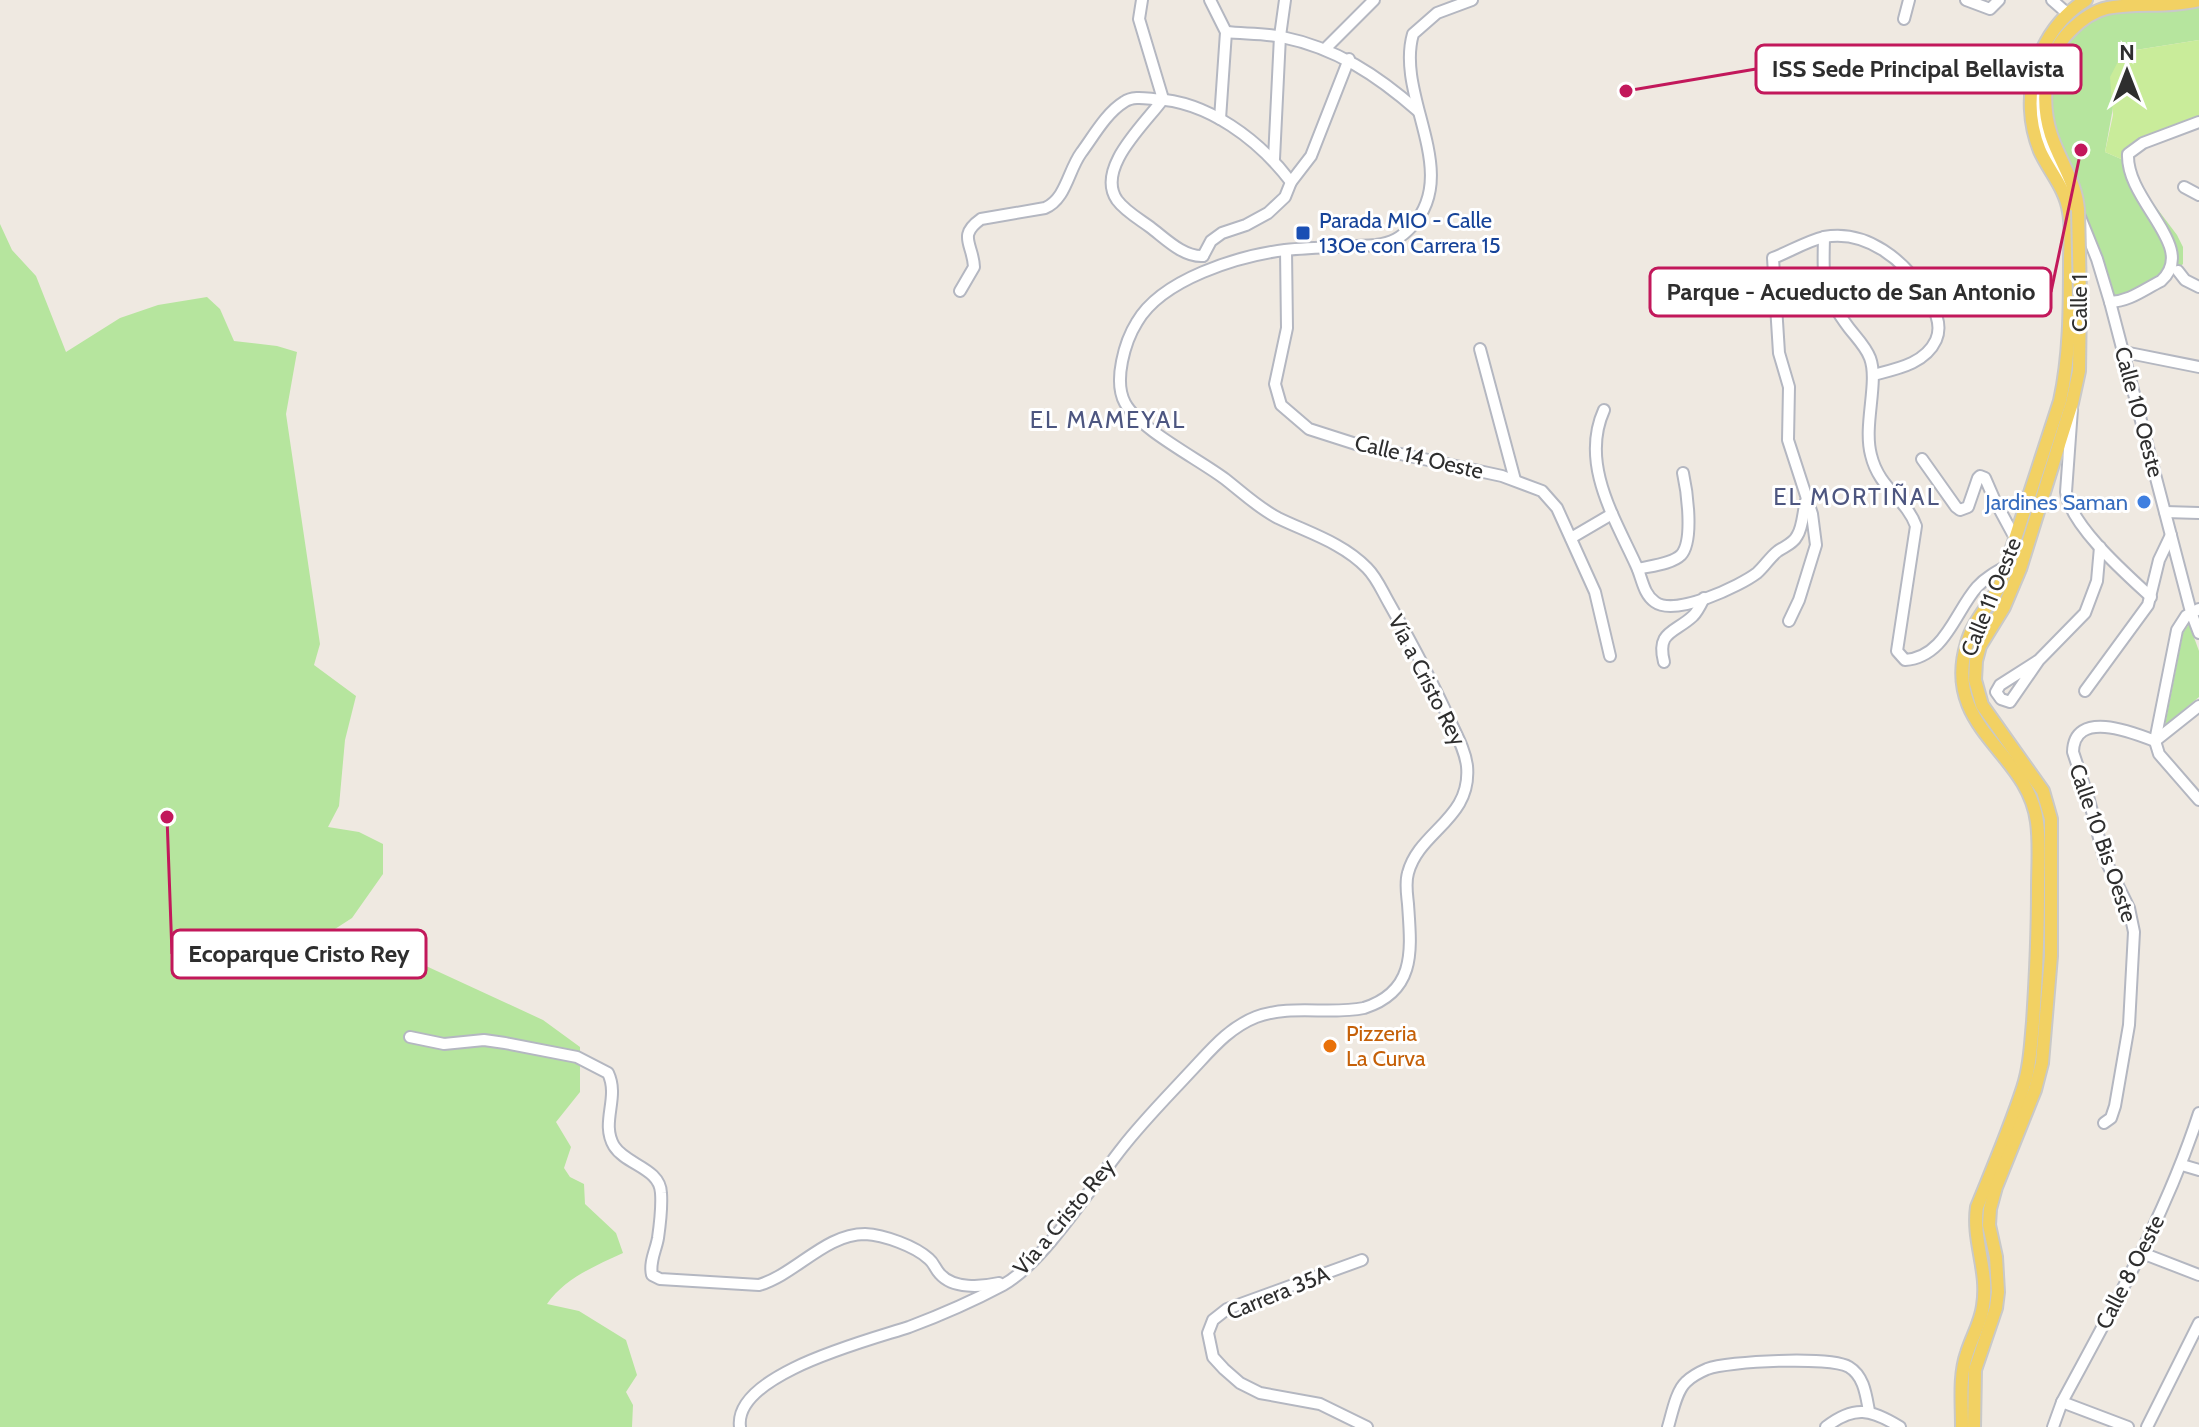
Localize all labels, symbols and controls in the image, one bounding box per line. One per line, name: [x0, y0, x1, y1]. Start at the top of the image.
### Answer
north arrow: [2087, 32, 2167, 112]
text: N: [2119, 39, 2135, 66]
callout: ISS Sede Principal Bellavista: [1756, 45, 2081, 93]
text: ISS Sede Principal Bellavista: [1772, 54, 2064, 83]
place label: Parada MIO - Calle 13Oe con Carrera 15: [1319, 207, 1501, 259]
marker: Parada MIO - Calle 13Oe con Carrera 15: [1294, 224, 1312, 242]
callout: Parque - Acueducto de San Antonio: [1650, 268, 2051, 316]
street label: Calle 1: [2066, 274, 2093, 332]
text: Parque - Acueducto de San Antonio: [1667, 277, 2036, 306]
street label: Calle 10 Oeste: [2109, 344, 2169, 480]
district label: EL MAMEYAL: [1030, 405, 1186, 434]
street label: Calle 14 Oeste: [1352, 429, 1486, 485]
district label: EL MORTIÑAL: [1773, 482, 1941, 511]
place label: Jardines Saman: [1984, 489, 2128, 516]
marker: Jardines Saman: [2135, 493, 2153, 511]
street label: Calle 11 Oeste: [1955, 534, 2027, 660]
street label: Vía a Cristo Rey: [1382, 610, 1472, 750]
street label: Calle 10 Bis Oeste: [2063, 760, 2143, 926]
callout: Ecoparque Cristo Rey: [172, 930, 426, 978]
text: Ecoparque Cristo Rey: [188, 939, 410, 968]
place label: Pizzeria La Curva: [1346, 1020, 1426, 1072]
marker: Pizzeria La Curva: [1321, 1037, 1339, 1055]
street label: Vía a Cristo Rey: [1007, 1153, 1121, 1281]
street label: Calle 8 Oeste: [2090, 1210, 2170, 1334]
street label: Carrera 35A: [1223, 1260, 1334, 1326]

